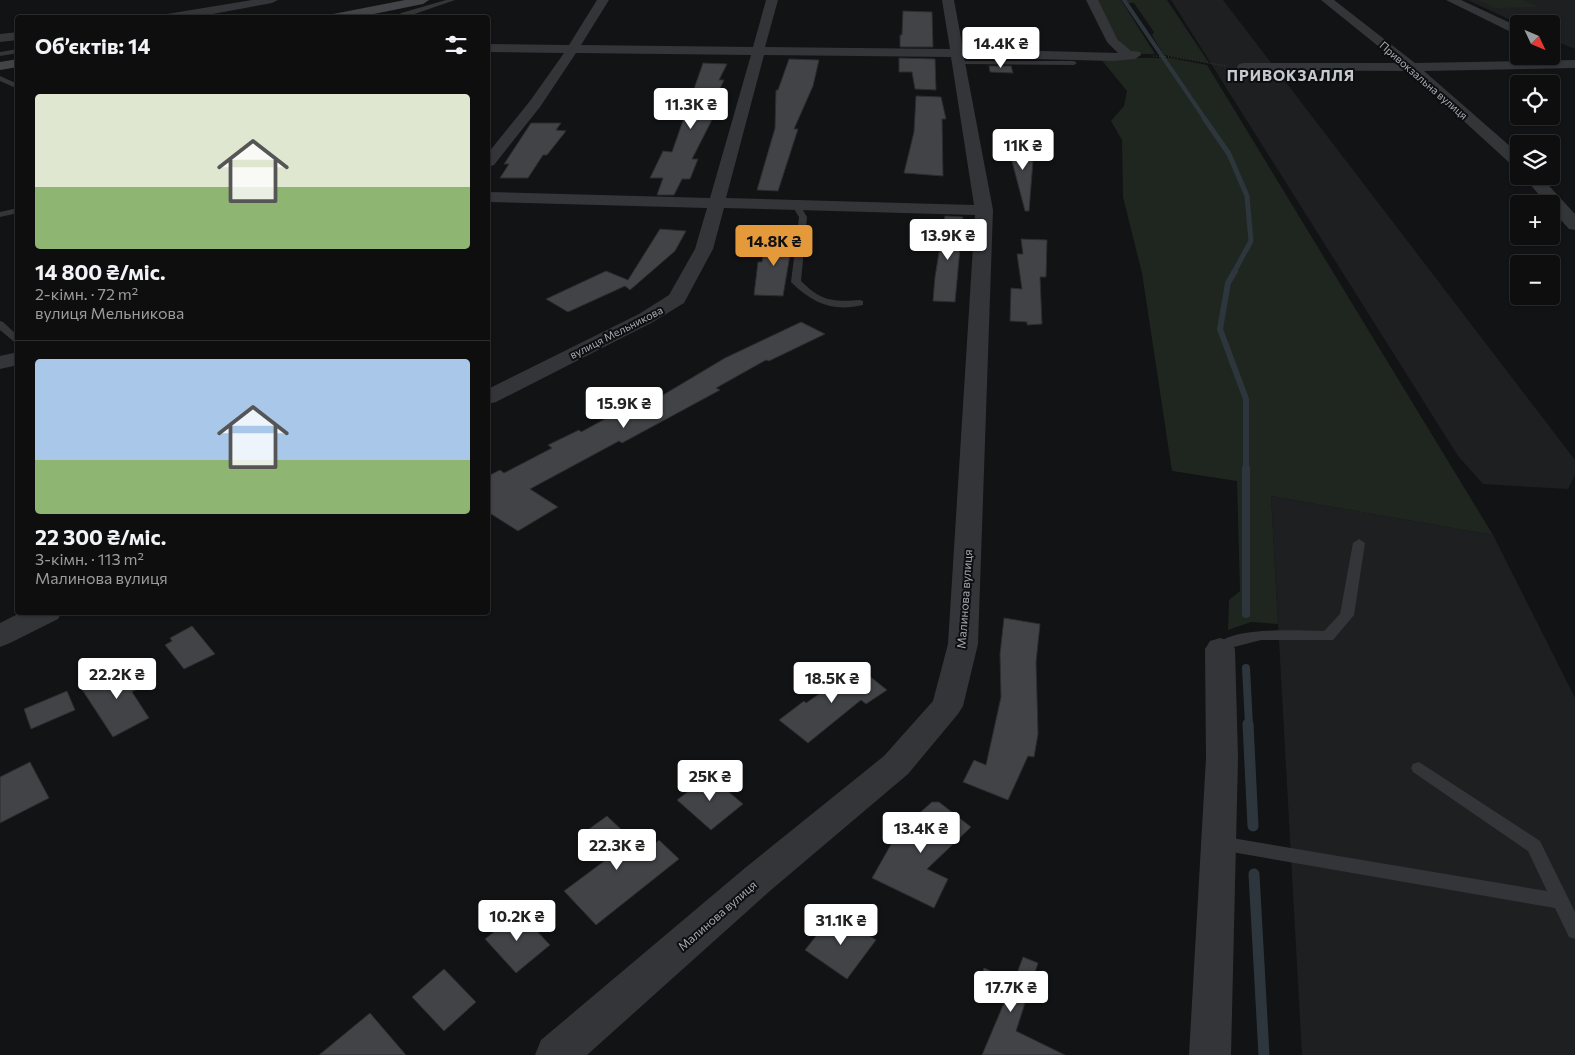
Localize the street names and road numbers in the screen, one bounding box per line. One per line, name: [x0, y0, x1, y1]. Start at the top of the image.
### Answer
street label: Привокзальна вулиця: [1377, 38, 1471, 122]
street label: вулиця Мельникова: [567, 303, 665, 361]
street label: Малинова вулиця: [954, 549, 974, 649]
street label: Малинова вулиця: [675, 877, 759, 953]

